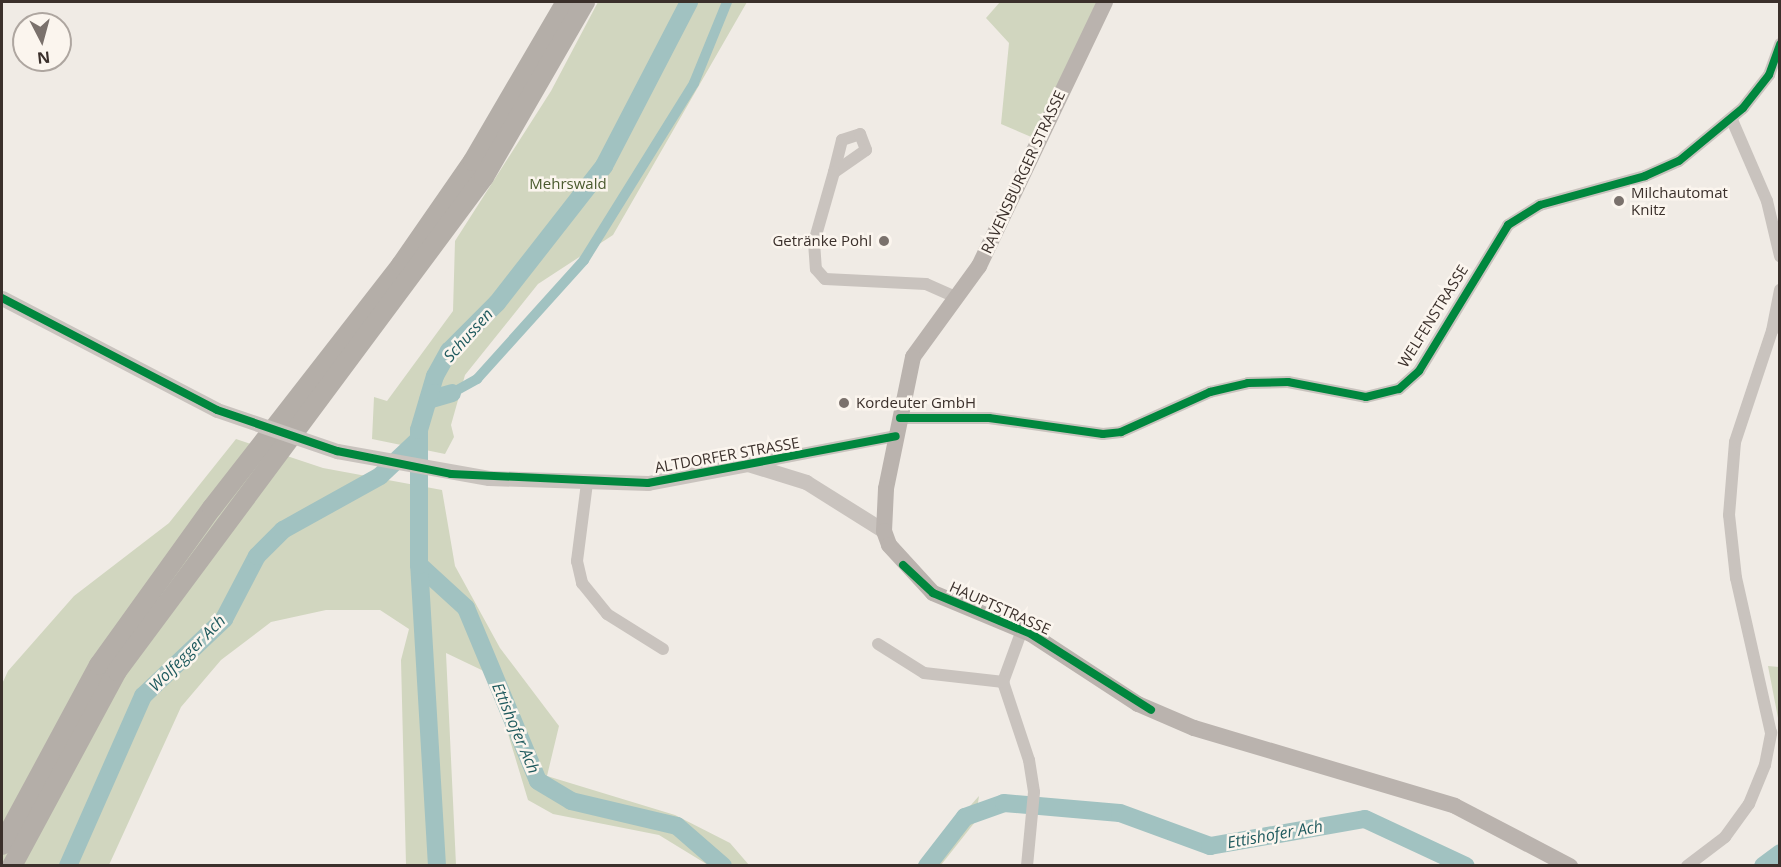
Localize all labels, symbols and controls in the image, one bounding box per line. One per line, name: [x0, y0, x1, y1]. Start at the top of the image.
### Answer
north arrow: [12, 12, 72, 72]
text: N: [36, 46, 51, 70]
street label: RAVENSBURGER STRASSE: [977, 88, 1069, 256]
park label: Mehrswald: [529, 175, 607, 193]
place label: Milchautomat Knitz: [1631, 183, 1728, 218]
marker: Milchautomat Knitz: [1612, 194, 1626, 208]
place label: Getränke Pohl: [772, 232, 872, 250]
marker: Getränke Pohl: [877, 234, 891, 248]
street label: WELFENSTRASSE: [1394, 261, 1472, 371]
water label: Schussen: [439, 305, 497, 365]
place label: Kordeuter GmbH: [856, 394, 976, 412]
marker: Kordeuter GmbH: [837, 396, 851, 410]
street label: ALTDORFER STRASSE: [653, 433, 801, 477]
street label: HAUPTSTRASSE: [947, 578, 1053, 638]
water label: Wolfegger Ach: [145, 611, 229, 695]
water label: Ettishofer Ach: [488, 680, 544, 776]
water label: Ettishofer Ach: [1226, 816, 1324, 852]

